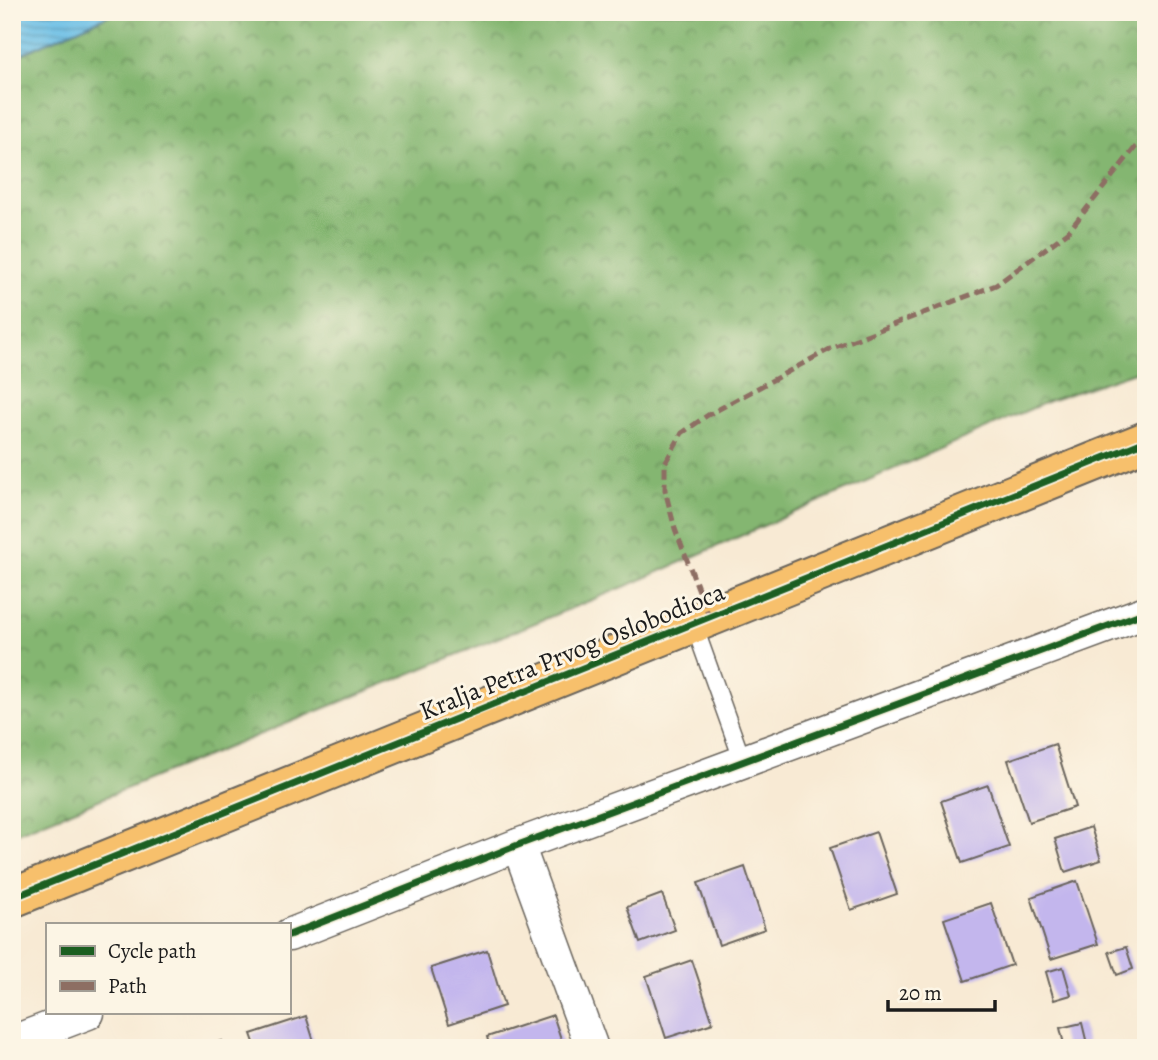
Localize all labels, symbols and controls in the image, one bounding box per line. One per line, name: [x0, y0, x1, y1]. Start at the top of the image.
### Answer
street label: Kralja Petra Prvog Oslobodioca: [414, 574, 730, 729]
legend: [46, 923, 290, 1014]
text: Cycle path: [108, 937, 197, 965]
scale bar: [888, 969, 995, 1013]
text: Path: [108, 972, 147, 1000]
text: 20 m: [899, 979, 942, 1007]

